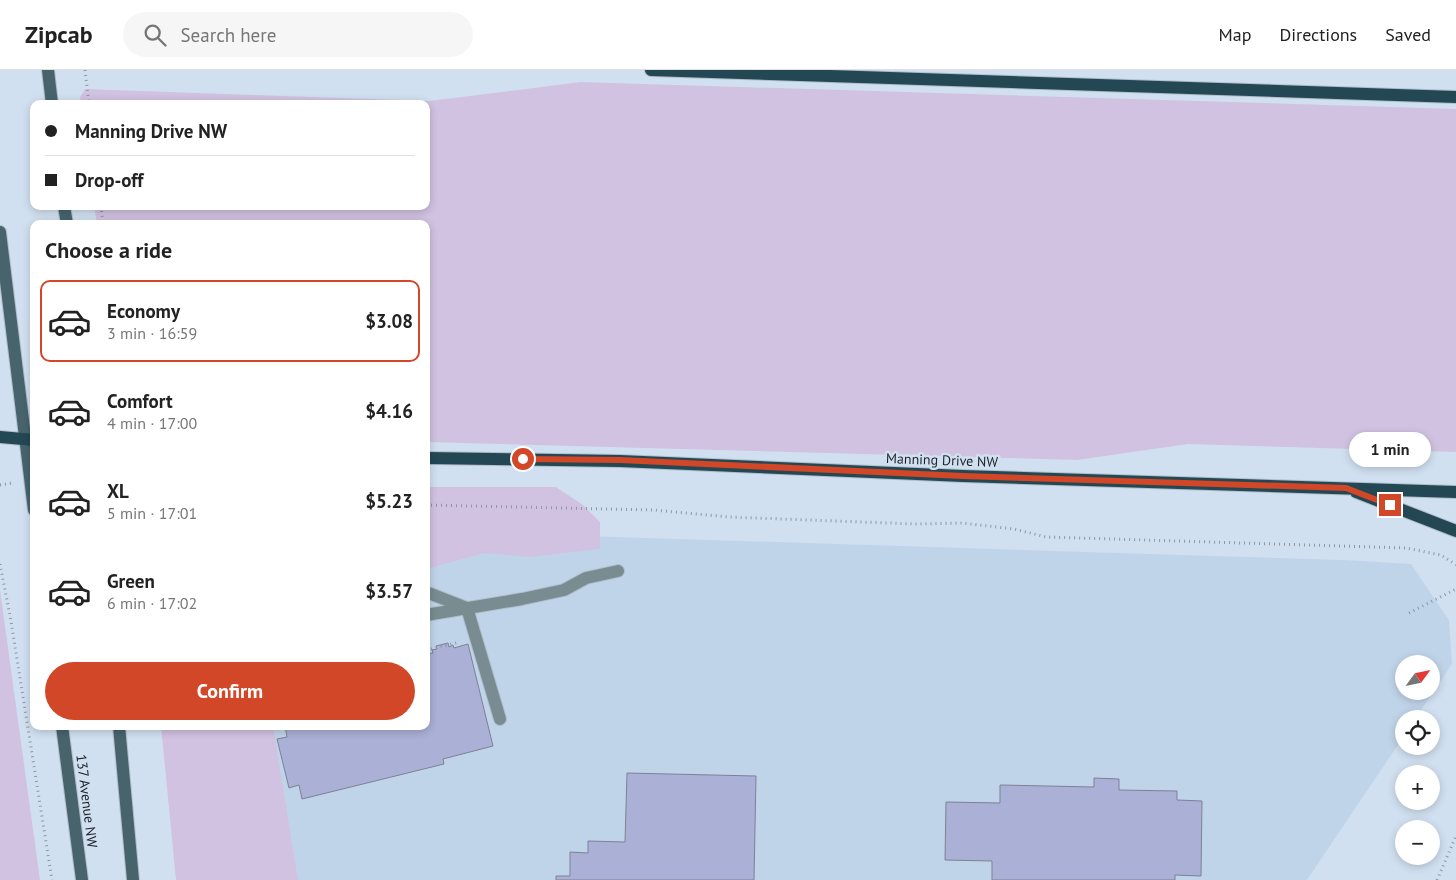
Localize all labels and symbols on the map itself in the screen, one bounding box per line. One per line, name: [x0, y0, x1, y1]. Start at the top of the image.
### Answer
callout: 1 min: [1349, 432, 1431, 468]
route start: [512, 448, 534, 470]
street label: Manning Drive NW: [886, 449, 999, 471]
route end: [1379, 494, 1401, 516]
north arrow: [1395, 655, 1440, 700]
street label: 137 Avenue NW: [72, 753, 102, 849]

